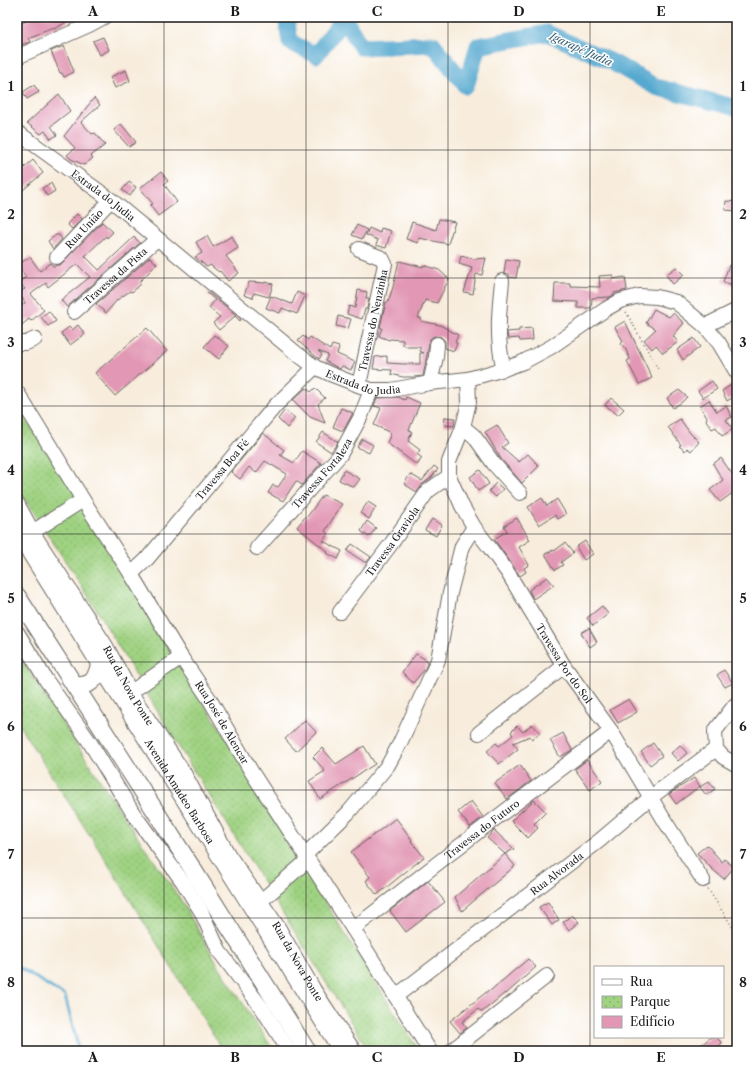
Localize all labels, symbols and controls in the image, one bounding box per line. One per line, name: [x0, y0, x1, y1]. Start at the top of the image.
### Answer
text: A: [87, 3, 99, 19]
text: B: [230, 3, 240, 19]
text: C: [372, 3, 382, 19]
text: D: [513, 3, 525, 19]
text: E: [656, 3, 666, 19]
water label: Igarapé Judia: [546, 28, 615, 69]
text: 1: [8, 78, 14, 94]
text: 1: [740, 78, 746, 94]
street label: Estrada do Judia: [69, 167, 138, 224]
text: 2: [7, 206, 15, 222]
street label: Rua União: [62, 206, 106, 251]
text: 2: [739, 206, 747, 222]
street label: Travessa da Pista: [81, 244, 150, 307]
street label: Travessa do Nenzinha: [356, 267, 390, 373]
text: 3: [7, 334, 15, 350]
text: 3: [739, 334, 747, 350]
street label: Estrada do Judia: [324, 367, 402, 397]
street label: Travessa Fortaleza: [289, 435, 355, 511]
street label: Travessa Boa Fé: [193, 436, 252, 503]
text: 4: [7, 462, 15, 478]
text: 4: [739, 462, 747, 478]
street label: Travessa Graviola: [363, 503, 422, 579]
text: 5: [7, 590, 15, 606]
text: 5: [739, 590, 747, 606]
street label: Travessa Por do Sol: [533, 621, 595, 706]
street label: Rua da Nova Ponte: [101, 643, 157, 728]
street label: Rua José de Alencar: [192, 678, 252, 767]
text: 6: [7, 718, 15, 734]
text: 6: [739, 718, 747, 734]
street label: Avenida Amadeo Barbosa: [142, 736, 218, 847]
street label: Travessa do Futuro: [442, 796, 522, 862]
text: 7: [8, 846, 15, 862]
text: 7: [740, 846, 747, 862]
street label: Rua Alvorada: [527, 849, 586, 898]
street label: Rua da Nova Ponte: [270, 919, 326, 1004]
legend: [594, 966, 724, 1038]
text: 8: [7, 974, 15, 990]
text: Rua: [630, 974, 653, 989]
text: 8: [739, 974, 747, 990]
text: Parque: [630, 994, 671, 1009]
text: Edifício: [630, 1014, 675, 1029]
text: A: [87, 1049, 99, 1065]
text: B: [230, 1049, 240, 1065]
text: C: [372, 1049, 382, 1065]
text: D: [513, 1049, 525, 1065]
text: E: [656, 1049, 666, 1065]

